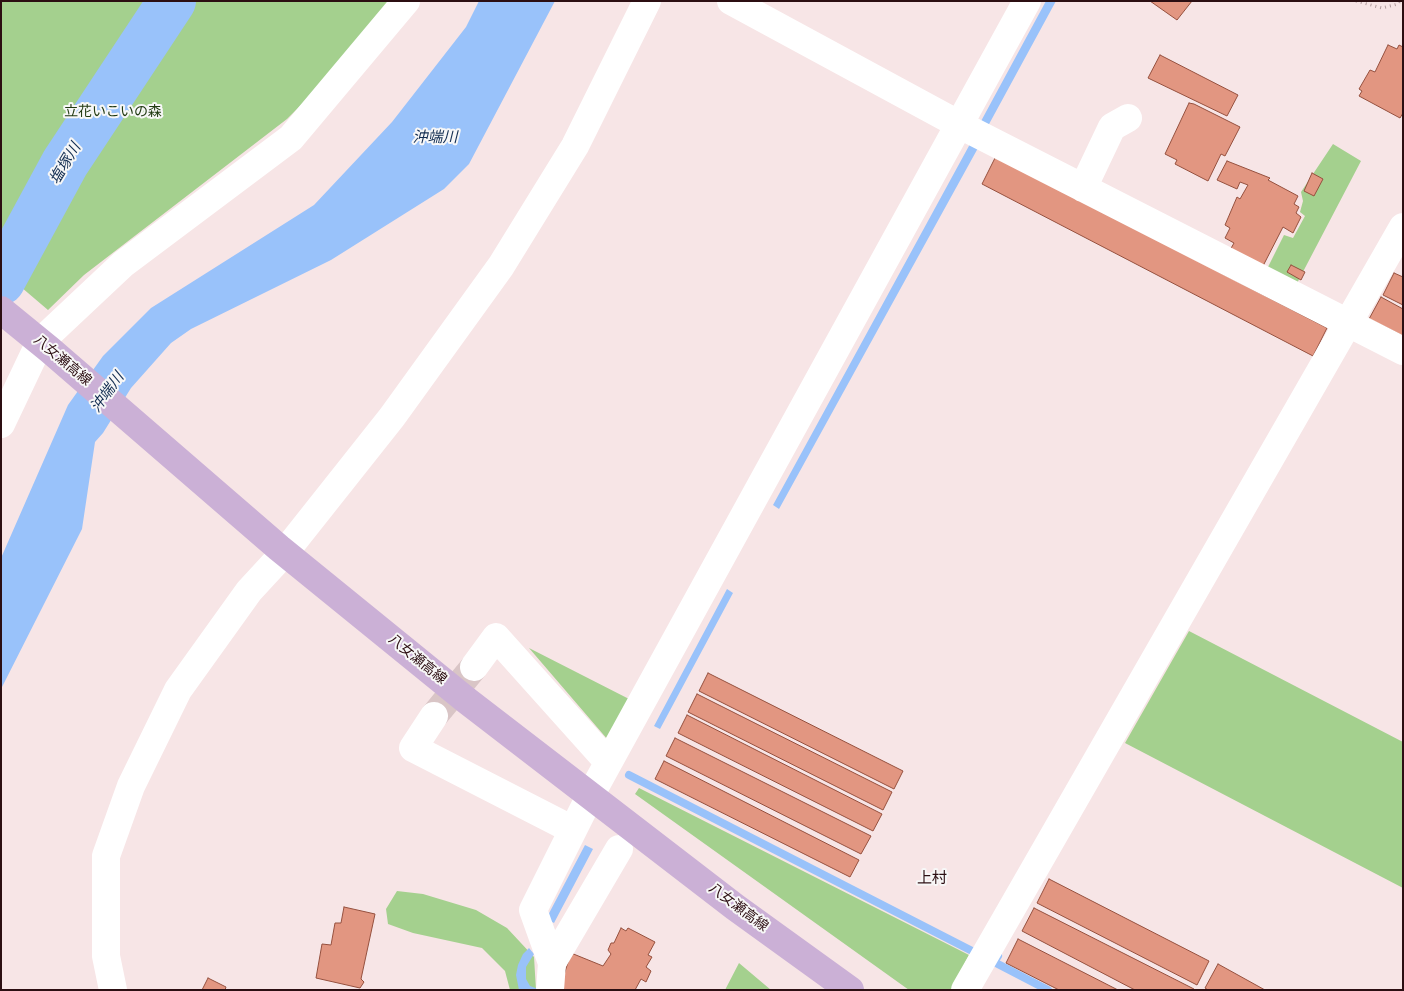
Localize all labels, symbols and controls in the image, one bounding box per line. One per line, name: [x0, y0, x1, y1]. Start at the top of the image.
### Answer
park label: 立花いこいの森: [64, 105, 162, 121]
water label: 沖端川: [413, 129, 457, 147]
water label: 塩塚川: [47, 140, 85, 188]
street label: 八女瀬高線: [30, 332, 94, 390]
water label: 沖端川: [87, 370, 129, 416]
street label: 八女瀬高線: [385, 631, 449, 689]
district label: 上村: [917, 870, 947, 888]
street label: 八女瀬高線: [705, 880, 771, 936]

